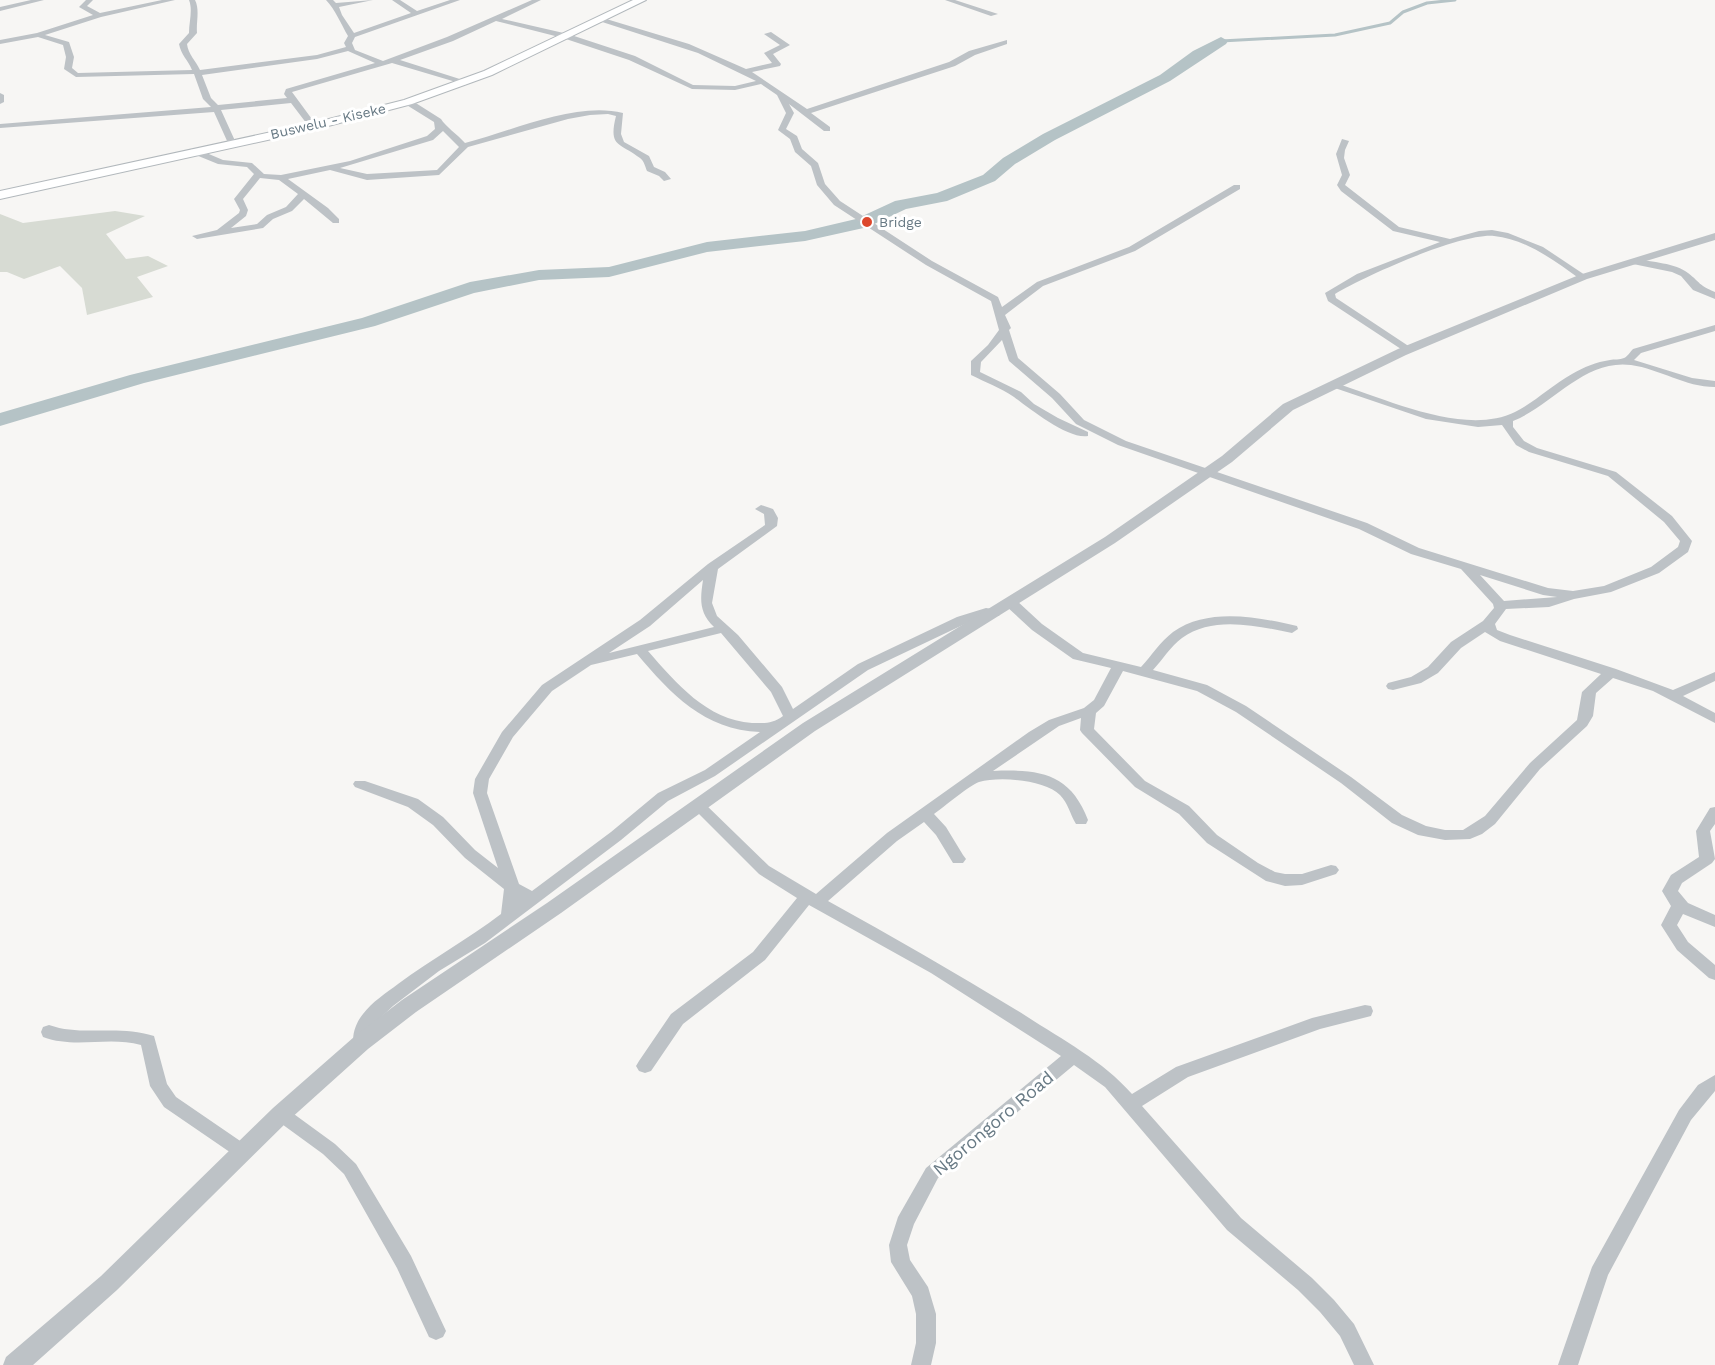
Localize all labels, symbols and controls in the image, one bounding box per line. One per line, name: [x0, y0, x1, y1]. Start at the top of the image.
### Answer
street label: Buswelu - Kiseke: [269, 100, 387, 142]
place label: Bridge: [879, 214, 922, 230]
marker: Bridge: [860, 215, 874, 229]
street label: Ngorongoro Road: [929, 1067, 1057, 1179]

